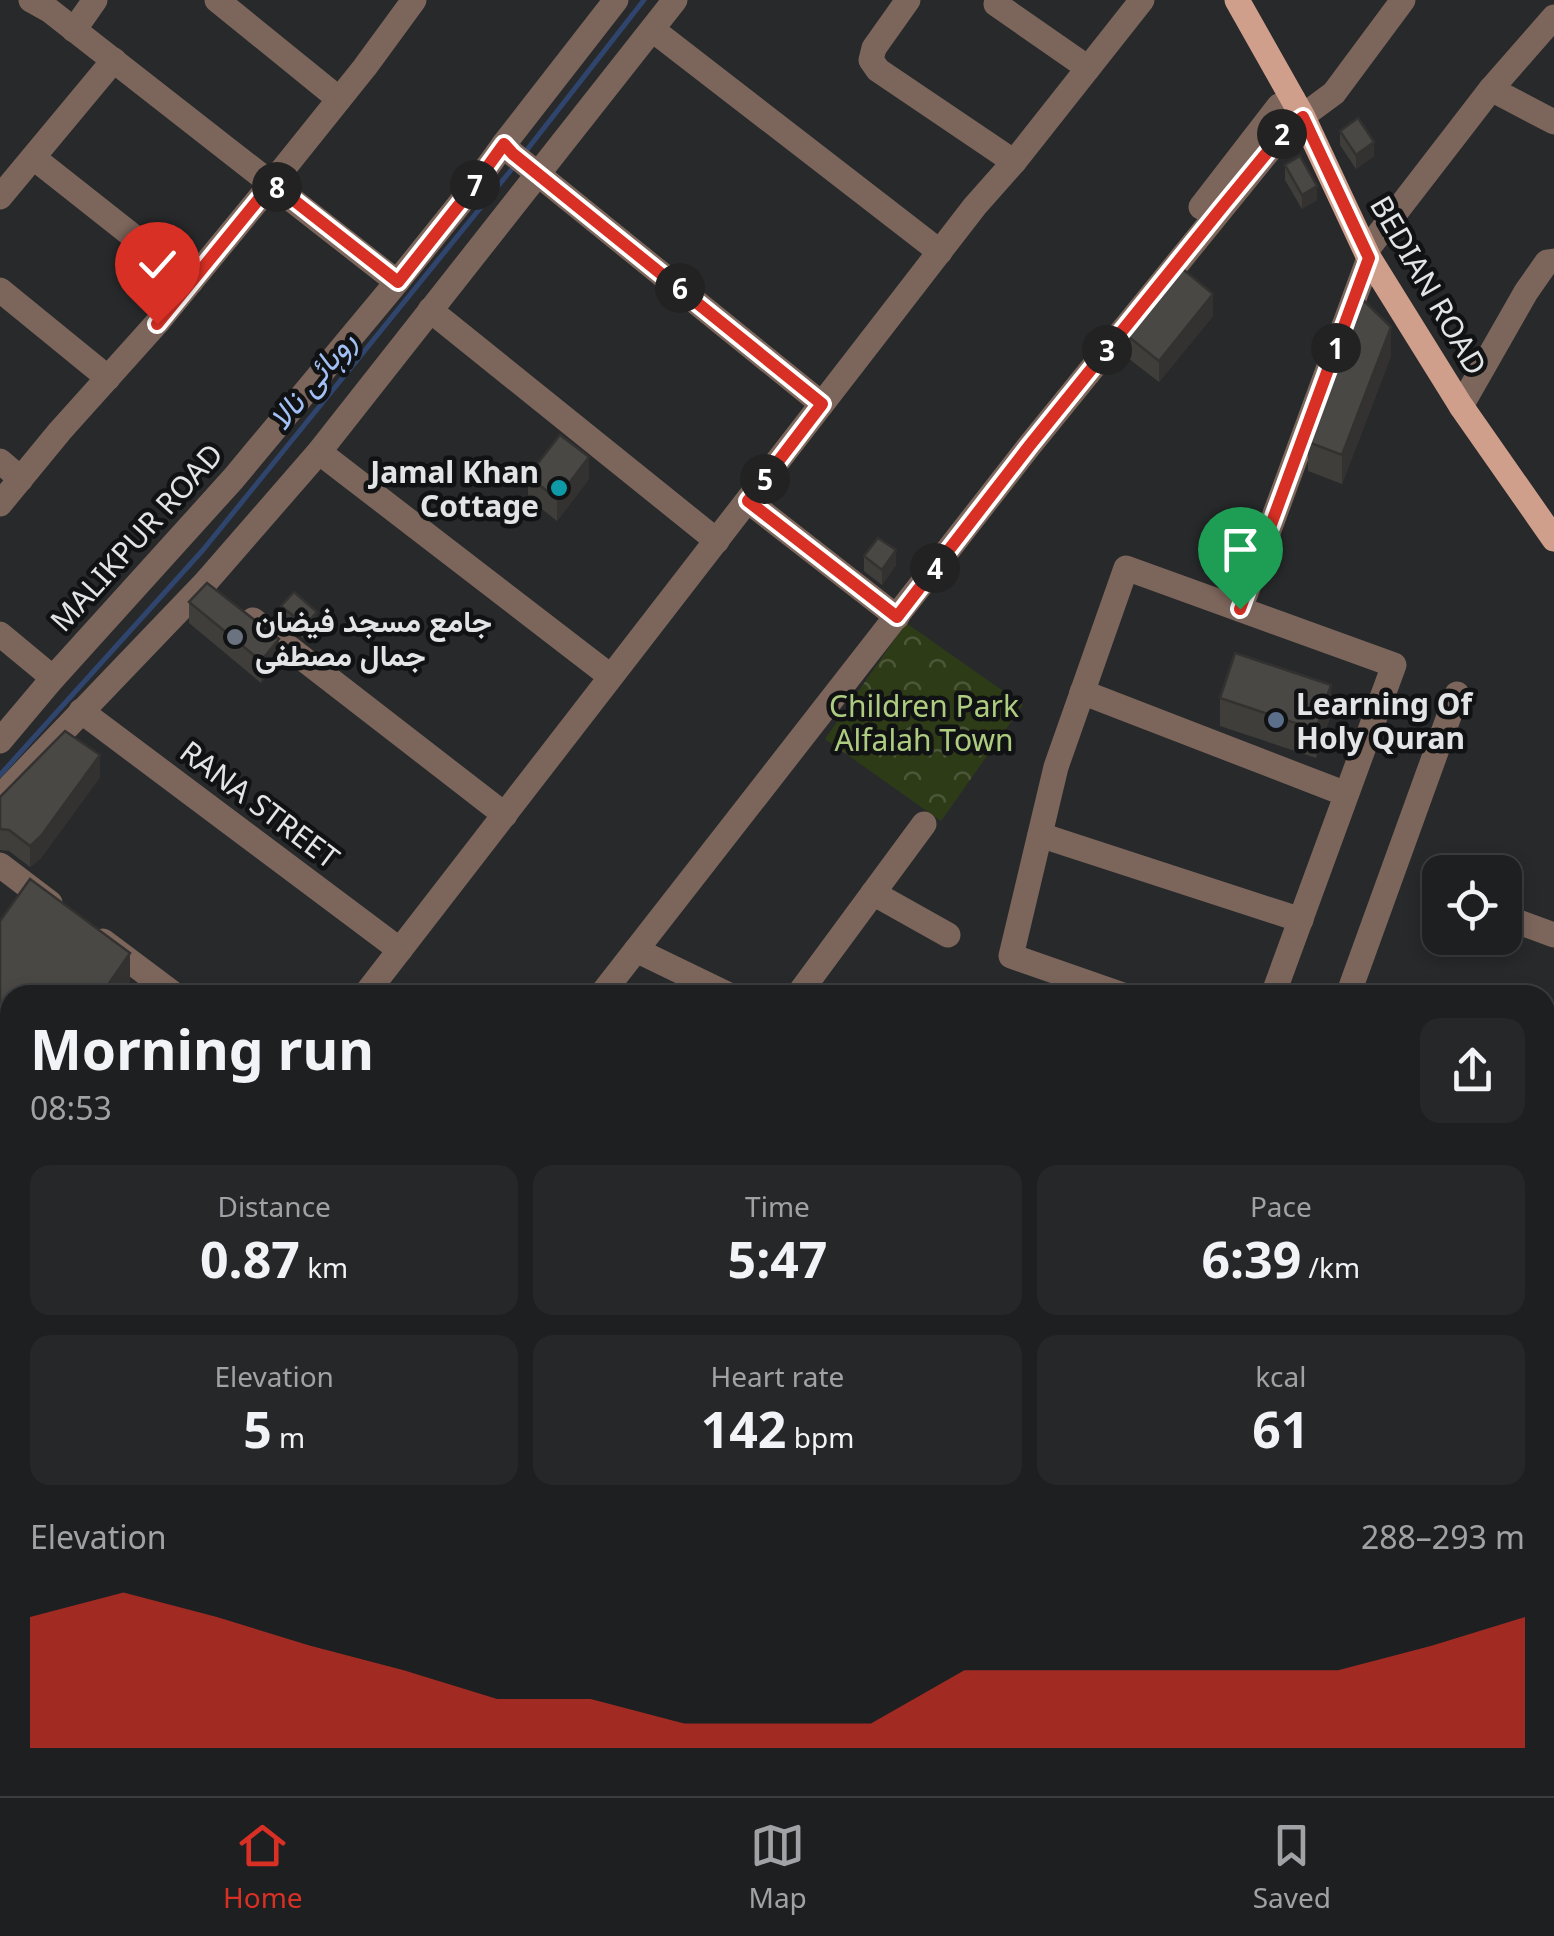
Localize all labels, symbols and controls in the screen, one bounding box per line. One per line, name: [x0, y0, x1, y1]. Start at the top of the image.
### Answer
pin: 2: [1257, 109, 1307, 159]
text: 2: [1274, 115, 1290, 153]
pin: 7: [450, 160, 500, 210]
pin: 8: [252, 162, 302, 212]
text: 7: [467, 166, 483, 204]
text: 8: [269, 168, 285, 206]
street label: BEDIAN ROAD: [1361, 188, 1497, 382]
pin: [115, 222, 200, 325]
icon: check: [130, 237, 185, 292]
pin: 6: [655, 263, 705, 313]
text: 6: [672, 269, 688, 307]
water label: روہائی نالا: [258, 320, 365, 439]
pin: 1: [1311, 323, 1361, 373]
pin: 3: [1082, 325, 1132, 375]
text: 1: [1328, 329, 1344, 367]
text: 3: [1099, 331, 1115, 369]
street label: MALIKPUR ROAD: [40, 434, 232, 640]
place label: Jamal Khan Cottage: [367, 451, 539, 526]
pin: 5: [740, 454, 790, 504]
text: 5: [757, 460, 773, 498]
marker: Jamal Khan Cottage: [548, 477, 570, 499]
pin: [1198, 507, 1283, 610]
icon: arrive: [1213, 522, 1268, 577]
pin: 4: [910, 543, 960, 593]
text: 4: [927, 549, 943, 587]
place label: جامع مسجد فیضان جمال مصطفی: [255, 600, 492, 675]
marker: جامع مسجد فیضان جمال مصطفی: [224, 626, 246, 648]
place label: Learning Of Holy Quran: [1296, 683, 1474, 758]
park label: Children Park Alfalah Town: [829, 685, 1019, 760]
marker: Learning Of Holy Quran: [1265, 709, 1287, 731]
street label: RANA STREET: [172, 731, 348, 878]
map controls: [1422, 855, 1522, 955]
button: locate: [1422, 855, 1522, 955]
text: Morning run: [30, 1011, 374, 1086]
button: share: [1420, 1018, 1525, 1123]
text: 08:53: [30, 1086, 112, 1129]
text: Distance: [217, 1187, 331, 1225]
text: Time: [745, 1187, 810, 1225]
text: Pace: [1250, 1187, 1312, 1225]
text: 0.87: [200, 1225, 300, 1293]
text: 5:47: [728, 1225, 827, 1293]
text: 6:39: [1201, 1225, 1301, 1293]
text: km: [300, 1248, 348, 1286]
text: /km: [1301, 1248, 1360, 1286]
text: Elevation: [214, 1357, 334, 1395]
text: Heart rate: [711, 1357, 844, 1395]
text: kcal: [1255, 1357, 1306, 1395]
text: 5: [243, 1395, 272, 1463]
text: 142: [701, 1395, 786, 1463]
text: 61: [1252, 1395, 1309, 1463]
text: m: [272, 1418, 305, 1456]
text: bpm: [786, 1418, 854, 1456]
text: Elevation: [30, 1515, 167, 1558]
text: 288–293 m: [1361, 1515, 1525, 1558]
tab: Home: [223, 1818, 303, 1916]
tab: Map: [749, 1818, 807, 1916]
tab: Saved: [1253, 1818, 1331, 1916]

